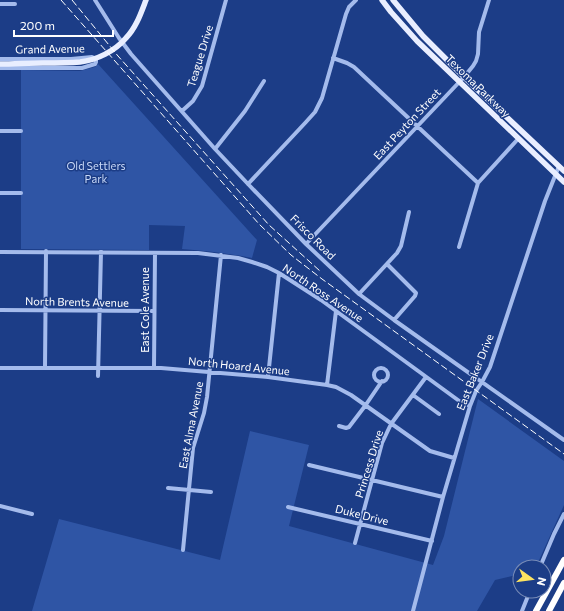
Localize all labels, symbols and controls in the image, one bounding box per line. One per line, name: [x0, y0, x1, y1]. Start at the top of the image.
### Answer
scale bar: [14, 12, 113, 38]
text: 200 m: [20, 18, 55, 32]
street label: Teague Drive: [184, 23, 215, 89]
street label: Grand Avenue: [15, 41, 85, 56]
street label: Texoma Parkway: [443, 52, 514, 120]
street label: East Peyton Street: [370, 85, 443, 162]
park label: Old Settlers Park: [66, 159, 126, 185]
street label: Frisco Road: [288, 211, 339, 262]
street label: North Ross Avenue: [280, 261, 366, 324]
street label: East Cole Avenue: [138, 267, 151, 353]
street label: North Brents Avenue: [25, 294, 129, 309]
street label: East Baker Drive: [453, 332, 496, 412]
street label: North Hoard Avenue: [188, 354, 291, 377]
street label: East Alma Avenue: [176, 380, 205, 470]
street label: Princess Drive: [352, 428, 385, 499]
street label: Duke Drive: [334, 502, 390, 527]
north arrow: [512, 559, 552, 599]
text: N: [535, 576, 549, 587]

